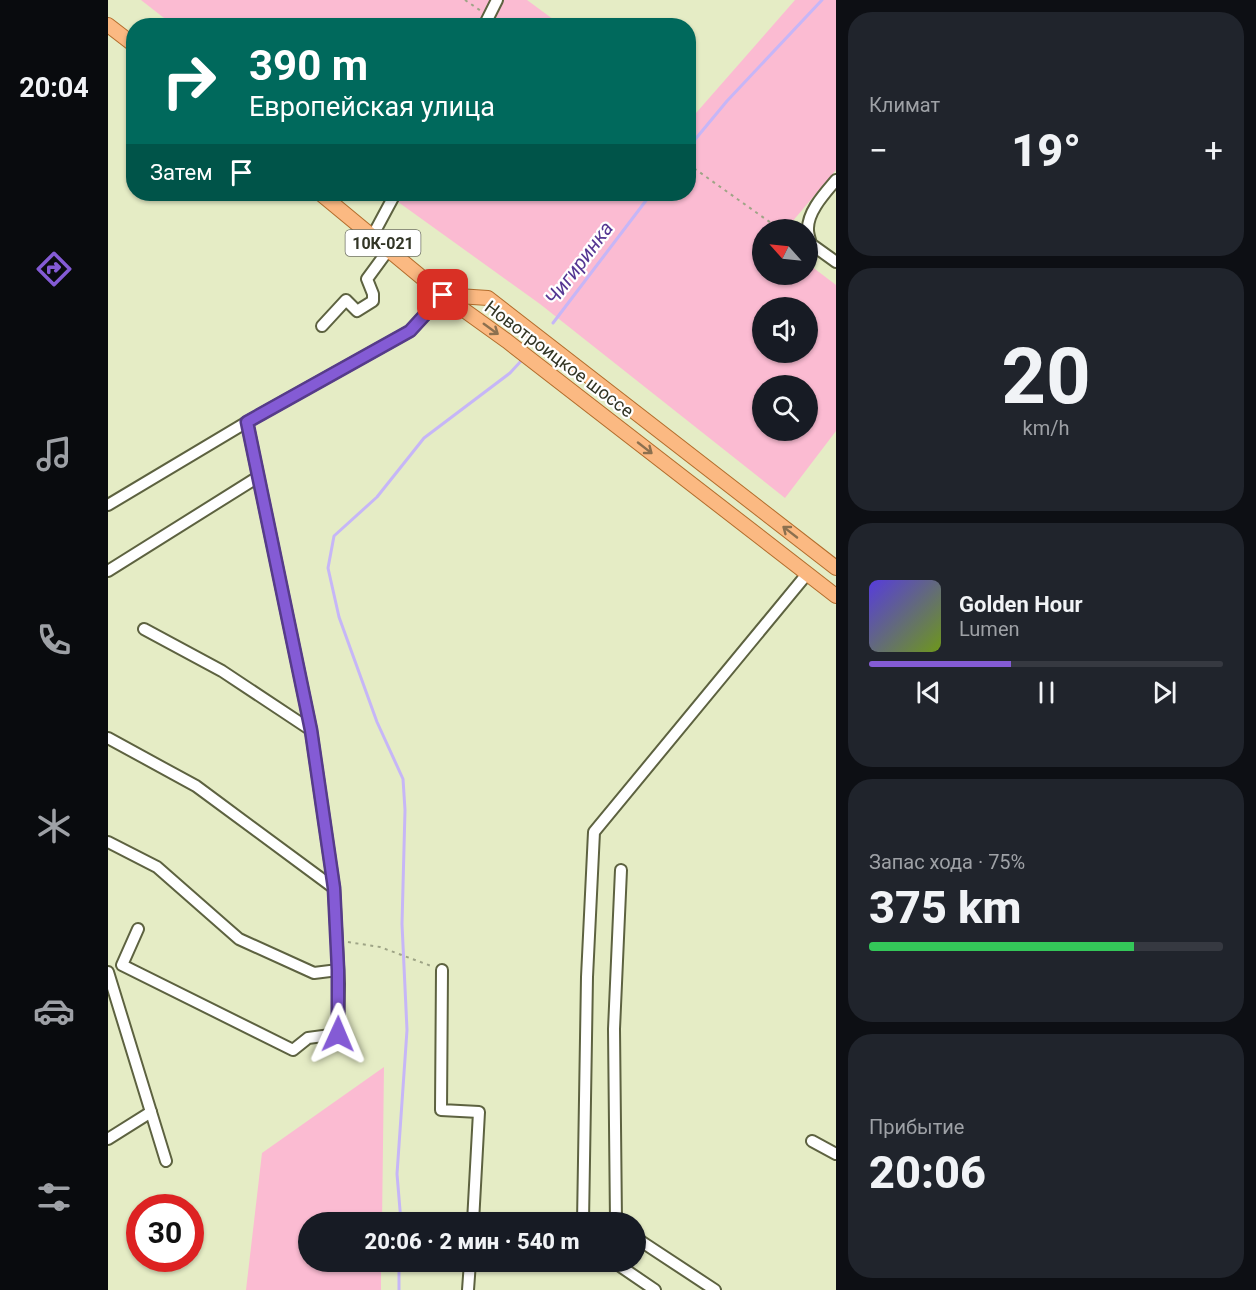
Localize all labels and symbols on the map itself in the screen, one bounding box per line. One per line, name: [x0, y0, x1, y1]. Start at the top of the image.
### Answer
water label: Чигиринка: [540, 217, 618, 309]
north arrow: [752, 219, 818, 285]
road number: 10К-021: [346, 230, 420, 256]
pin: [417, 269, 468, 320]
street label: Новотроицкое шоссе: [481, 296, 638, 421]
one-way arrow: [482, 323, 498, 335]
one-way arrow: [637, 442, 653, 455]
one-way arrow: [782, 526, 798, 539]
position arrow: [306, 1002, 370, 1066]
speed limit sign: 30: [126, 1194, 204, 1272]

